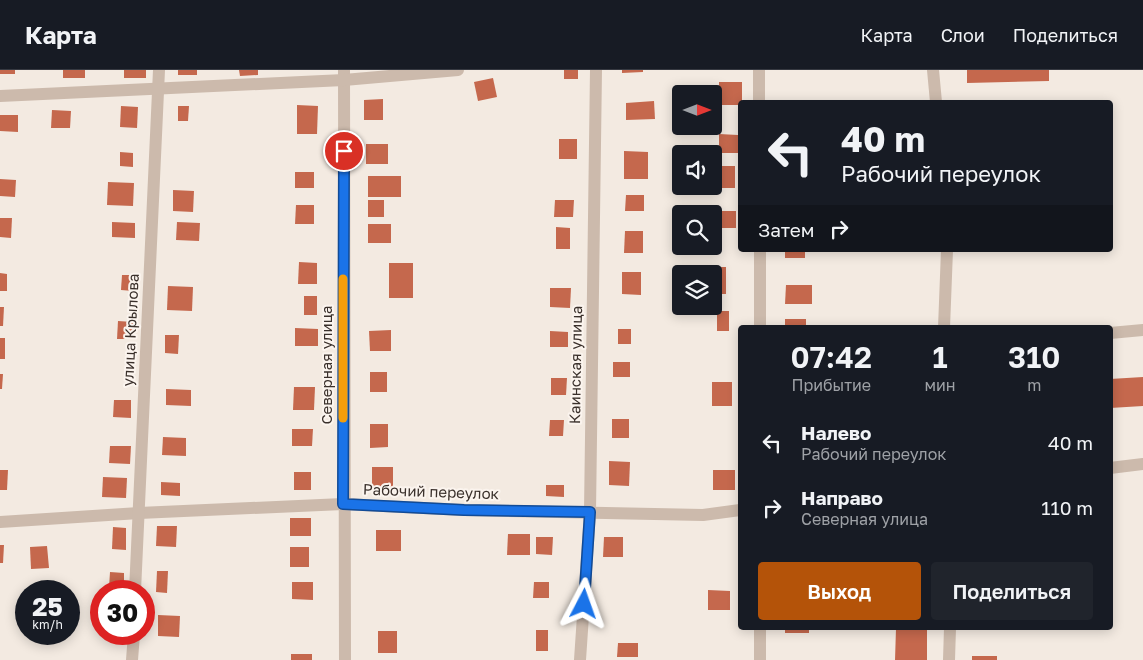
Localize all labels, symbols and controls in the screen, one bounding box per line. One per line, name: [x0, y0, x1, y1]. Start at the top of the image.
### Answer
text: Карта: [25, 20, 97, 49]
text: Карта: [861, 24, 913, 46]
text: Слои: [941, 24, 985, 46]
text: Поделиться: [1013, 24, 1118, 46]
north arrow: [672, 85, 722, 135]
map controls: [672, 85, 722, 315]
text: 40 m: [841, 118, 925, 160]
icon: left: [758, 120, 823, 185]
pin: [323, 130, 365, 172]
icon: arrive: [330, 137, 358, 165]
button: sound: [672, 145, 722, 195]
text: Рабочий переулок: [841, 160, 1041, 187]
button: search: [672, 205, 722, 255]
icon: right: [825, 215, 853, 243]
text: Затем: [758, 218, 815, 241]
button: layers: [672, 265, 722, 315]
street label: улица Крылова: [118, 273, 142, 387]
street label: Северная улица: [317, 305, 335, 425]
street label: Каинская улица: [565, 306, 585, 424]
text: 07:42: [791, 339, 872, 375]
text: 1: [932, 339, 948, 375]
text: 310: [1008, 339, 1060, 375]
text: Прибытие: [791, 375, 871, 395]
text: мин: [924, 375, 956, 395]
text: m: [1027, 375, 1041, 395]
text: Налево: [801, 421, 871, 444]
icon: left: [758, 429, 786, 457]
text: 40 m: [1048, 431, 1093, 454]
text: Рабочий переулок: [801, 444, 947, 464]
street label: Рабочий переулок: [363, 480, 500, 502]
text: Направо: [801, 486, 883, 509]
icon: right: [758, 494, 786, 522]
text: 110 m: [1041, 496, 1093, 519]
text: Северная улица: [801, 509, 928, 529]
button: Выход: [758, 562, 921, 620]
button: Поделиться: [931, 562, 1093, 620]
position arrow: [557, 577, 609, 629]
speed limit sign: 30: [90, 580, 155, 645]
text: 25: [32, 591, 63, 622]
text: km/h: [32, 617, 63, 632]

